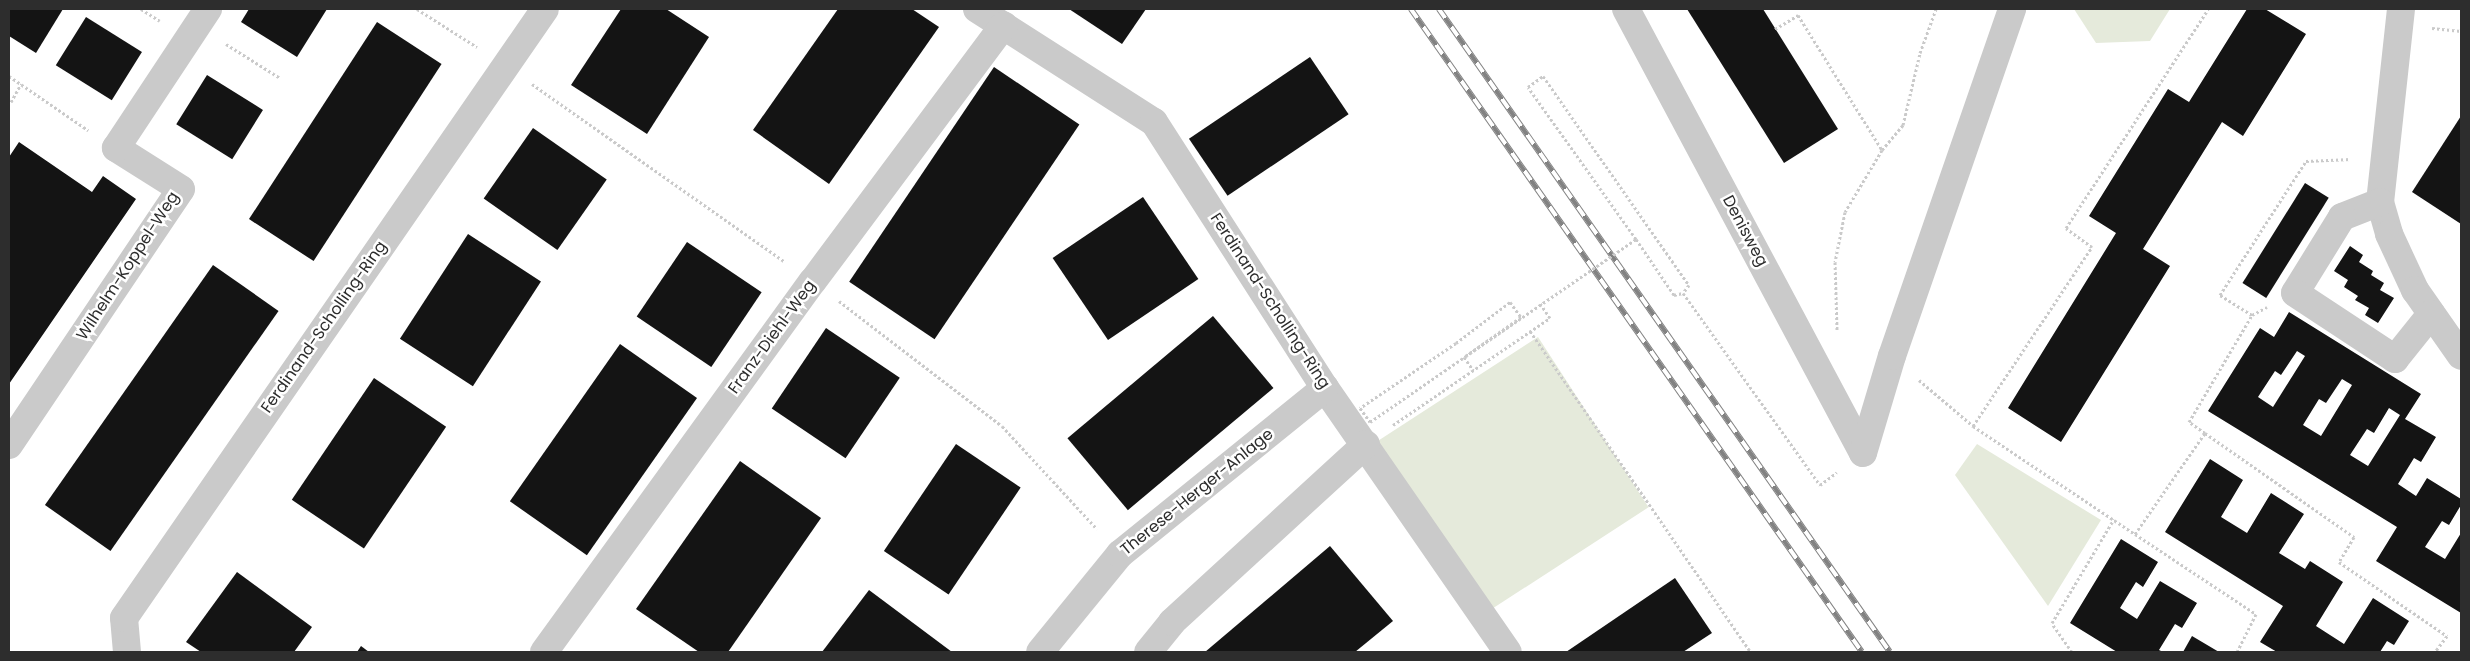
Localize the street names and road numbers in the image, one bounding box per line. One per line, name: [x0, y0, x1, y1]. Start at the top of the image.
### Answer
street label: Wilhelm-Koppel-Weg: [73, 188, 183, 344]
street label: Denisweg: [1718, 192, 1772, 270]
street label: Ferdinand-Scholling-Ring: [1206, 210, 1334, 392]
street label: Ferdinand-Scholling-Ring: [257, 237, 391, 417]
street label: Franz-Diehl-Weg: [724, 276, 820, 398]
street label: Therese-Herger-Anlage: [1117, 425, 1277, 559]

